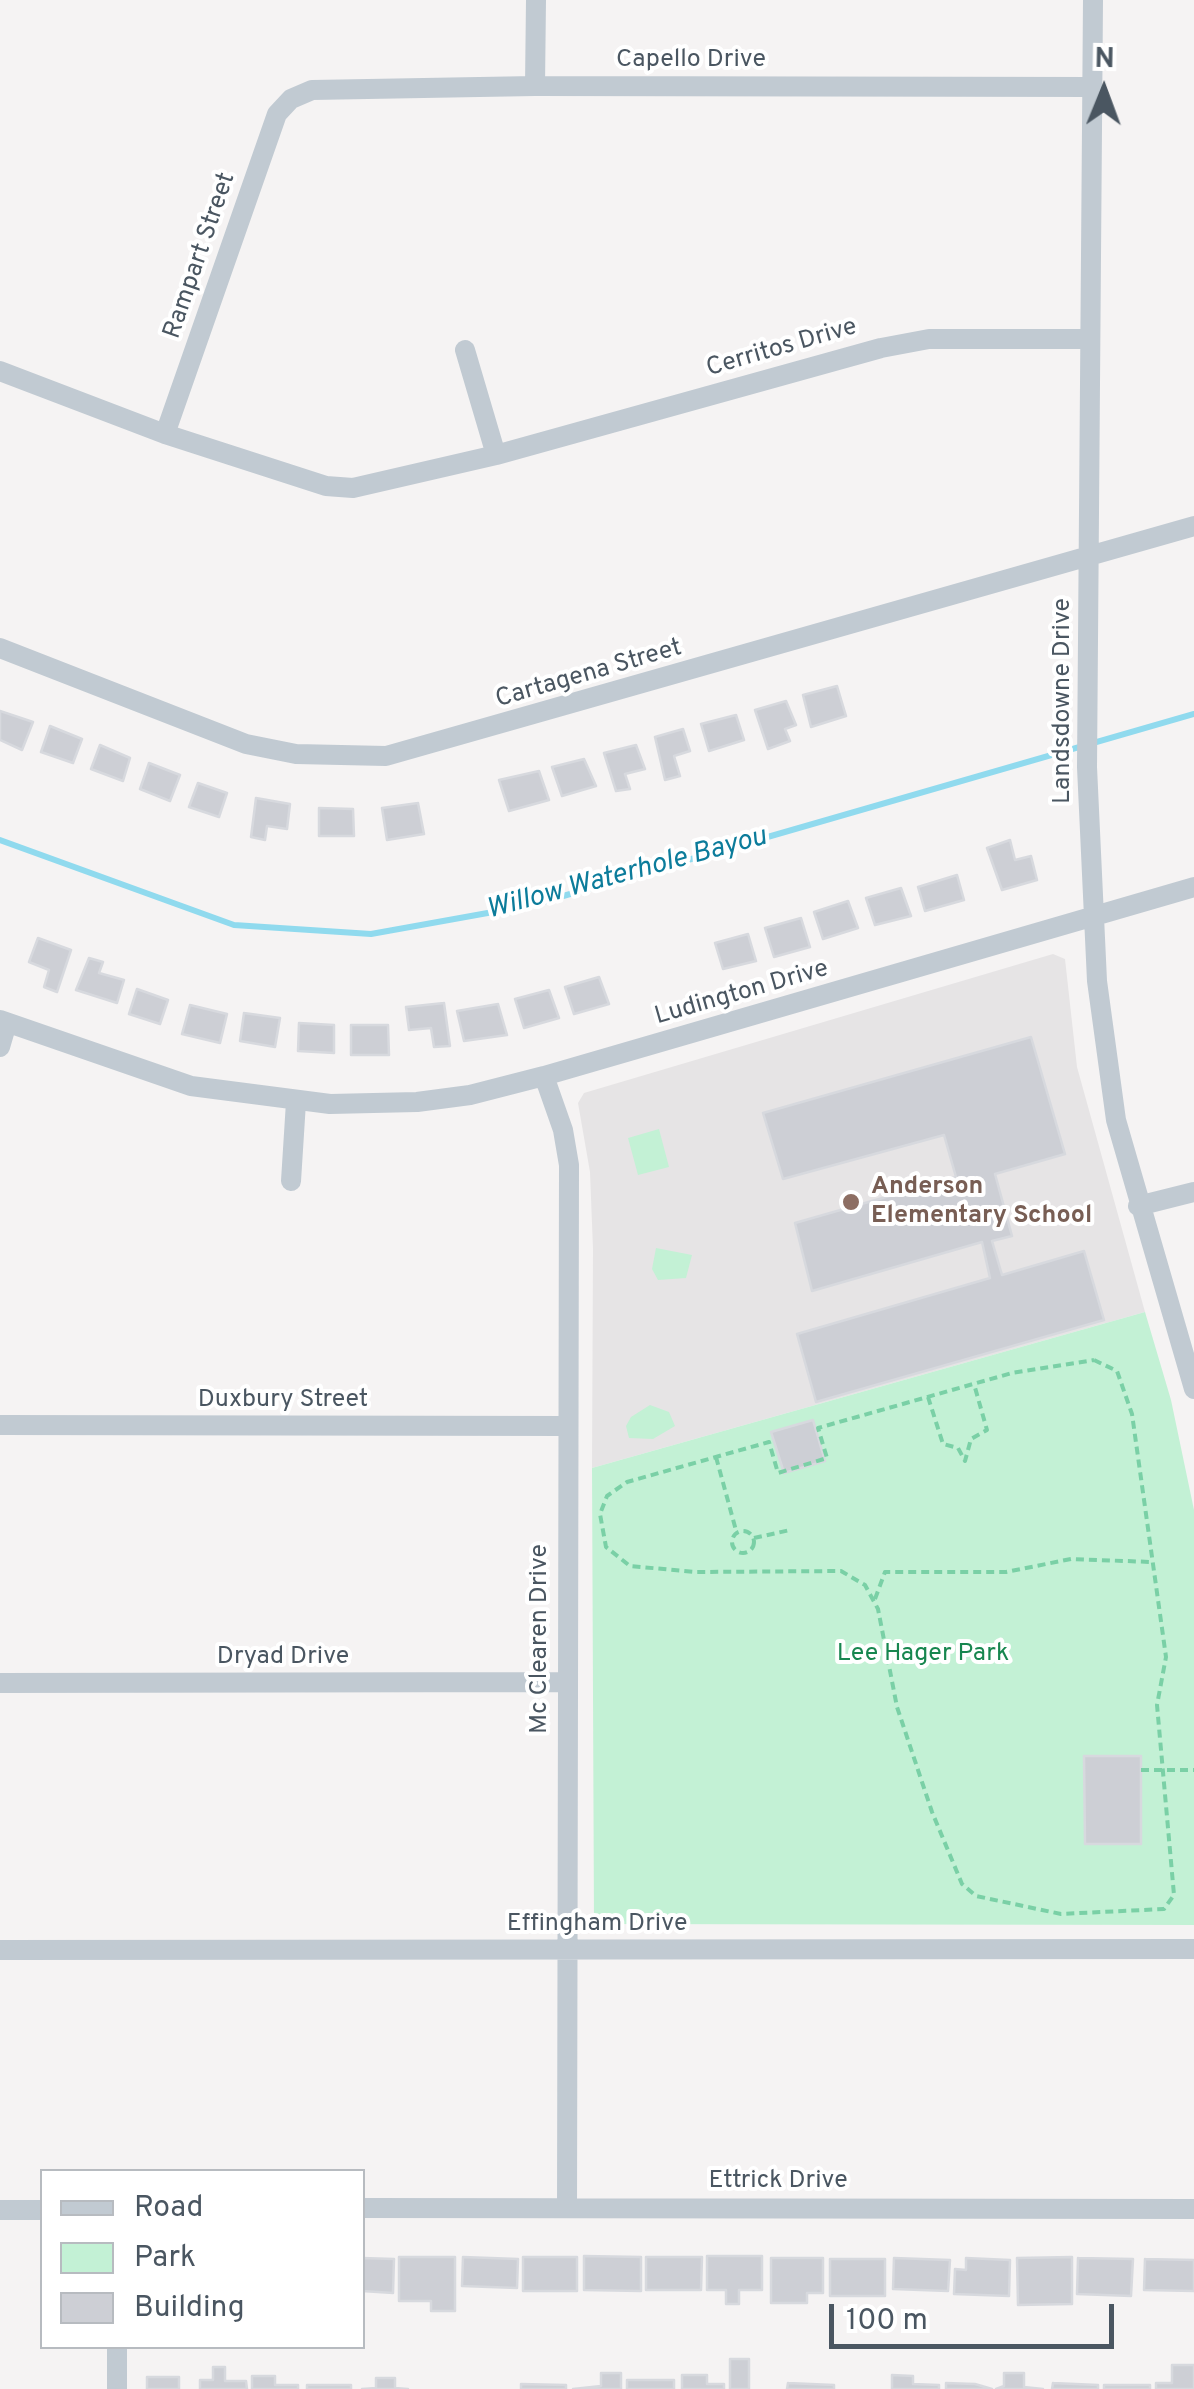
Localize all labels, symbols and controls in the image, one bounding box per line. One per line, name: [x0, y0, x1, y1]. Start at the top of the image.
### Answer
north arrow: [1054, 40, 1154, 140]
text: N: [1094, 42, 1115, 78]
street label: Capello Drive: [616, 46, 766, 76]
street label: Rampart Street: [159, 169, 243, 343]
street label: Cerritos Drive: [703, 313, 861, 385]
street label: Landsdowne Drive: [1049, 598, 1079, 804]
street label: Cartagena Street: [493, 634, 685, 716]
water label: Willow Waterhole Bayou: [483, 821, 771, 929]
street label: Ludington Drive: [652, 955, 832, 1033]
place label: Anderson Elementary School: [871, 1173, 1092, 1232]
marker: Anderson Elementary School: [840, 1191, 862, 1213]
street label: Duxbury Street: [198, 1386, 368, 1416]
street label: Mc Clearen Drive: [526, 1544, 556, 1734]
park label: Lee Hager Park: [837, 1640, 1009, 1670]
street label: Dryad Drive: [217, 1643, 349, 1673]
street label: Effingham Drive: [507, 1910, 687, 1940]
street label: Ettrick Drive: [708, 2167, 848, 2197]
legend: [40, 2169, 365, 2349]
text: Road: [134, 2190, 203, 2227]
text: Park: [134, 2240, 196, 2277]
scale bar: [834, 2284, 1119, 2346]
text: Building: [134, 2290, 245, 2327]
text: 100 m: [846, 2303, 928, 2340]

